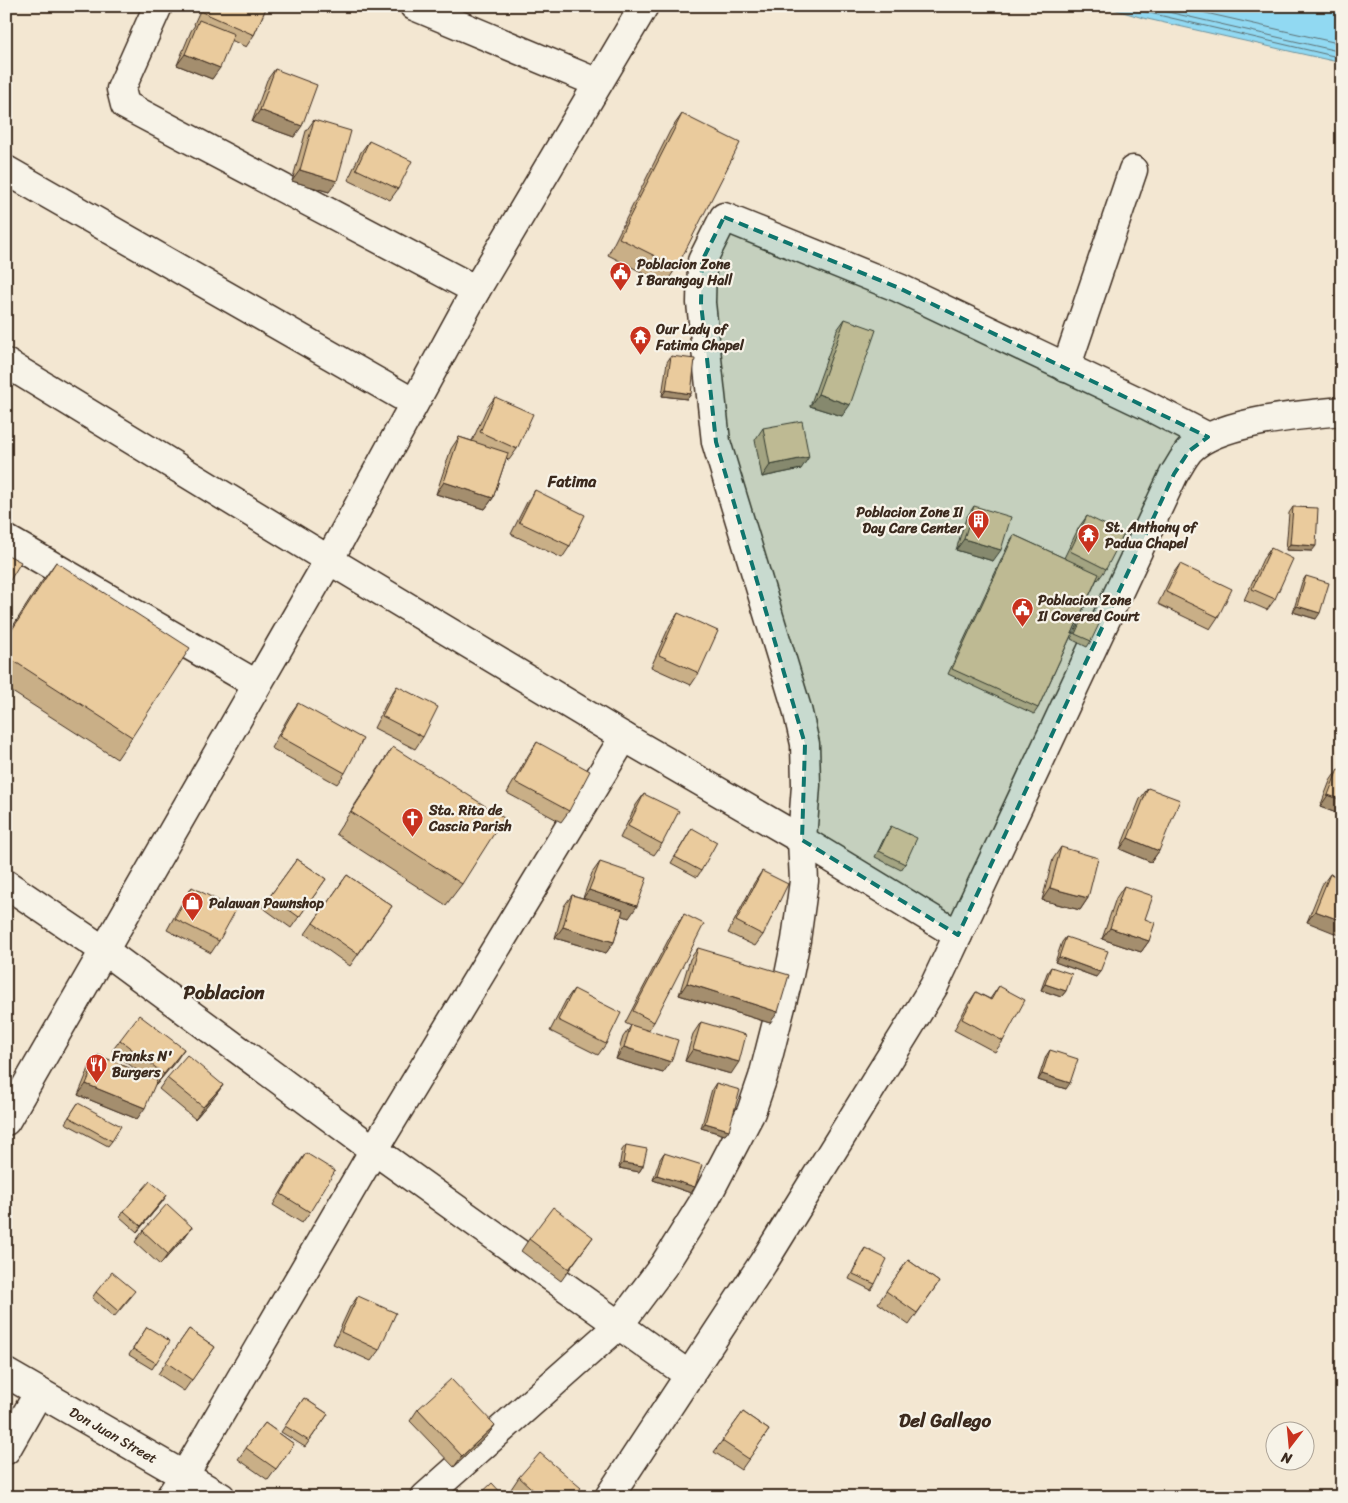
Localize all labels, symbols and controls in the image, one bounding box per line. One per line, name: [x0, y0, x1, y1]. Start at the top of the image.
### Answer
place label: Poblacion Zone I Barangay Hall: [636, 252, 733, 293]
public building icon: Poblacion Zone I Barangay Hall: [609, 260, 633, 291]
place label: Our Lady of Fatima Chapel: [655, 317, 745, 358]
temple icon: Our Lady of Fatima Chapel: [628, 325, 652, 356]
district label: Fatima: [547, 467, 597, 496]
place label: Poblacion Zone II Day Care Center: [856, 500, 964, 541]
building icon: Poblacion Zone II Day Care Center: [967, 508, 991, 539]
place label: St. Anthony of Padua Chapel: [1104, 515, 1199, 556]
temple icon: St. Anthony of Padua Chapel: [1077, 523, 1101, 554]
place label: Poblacion Zone II Covered Court: [1037, 588, 1141, 629]
public building icon: Poblacion Zone II Covered Court: [1010, 596, 1034, 627]
place label: Sta. Rita de Cascia Parish: [428, 798, 512, 839]
church icon: Sta. Rita de Cascia Parish: [401, 806, 425, 837]
shop icon: Palawan Pawnshop: [181, 891, 205, 922]
place label: Palawan Pawnshop: [209, 891, 324, 916]
district label: Poblacion: [183, 976, 265, 1009]
place label: Franks N' Burgers: [111, 1044, 172, 1085]
restaurant icon: Franks N' Burgers: [84, 1052, 108, 1083]
street label: Don Juan Street: [65, 1400, 162, 1470]
district label: Del Gallego: [899, 1404, 991, 1437]
north arrow: [1266, 1420, 1316, 1470]
text: N: [1278, 1445, 1296, 1472]

